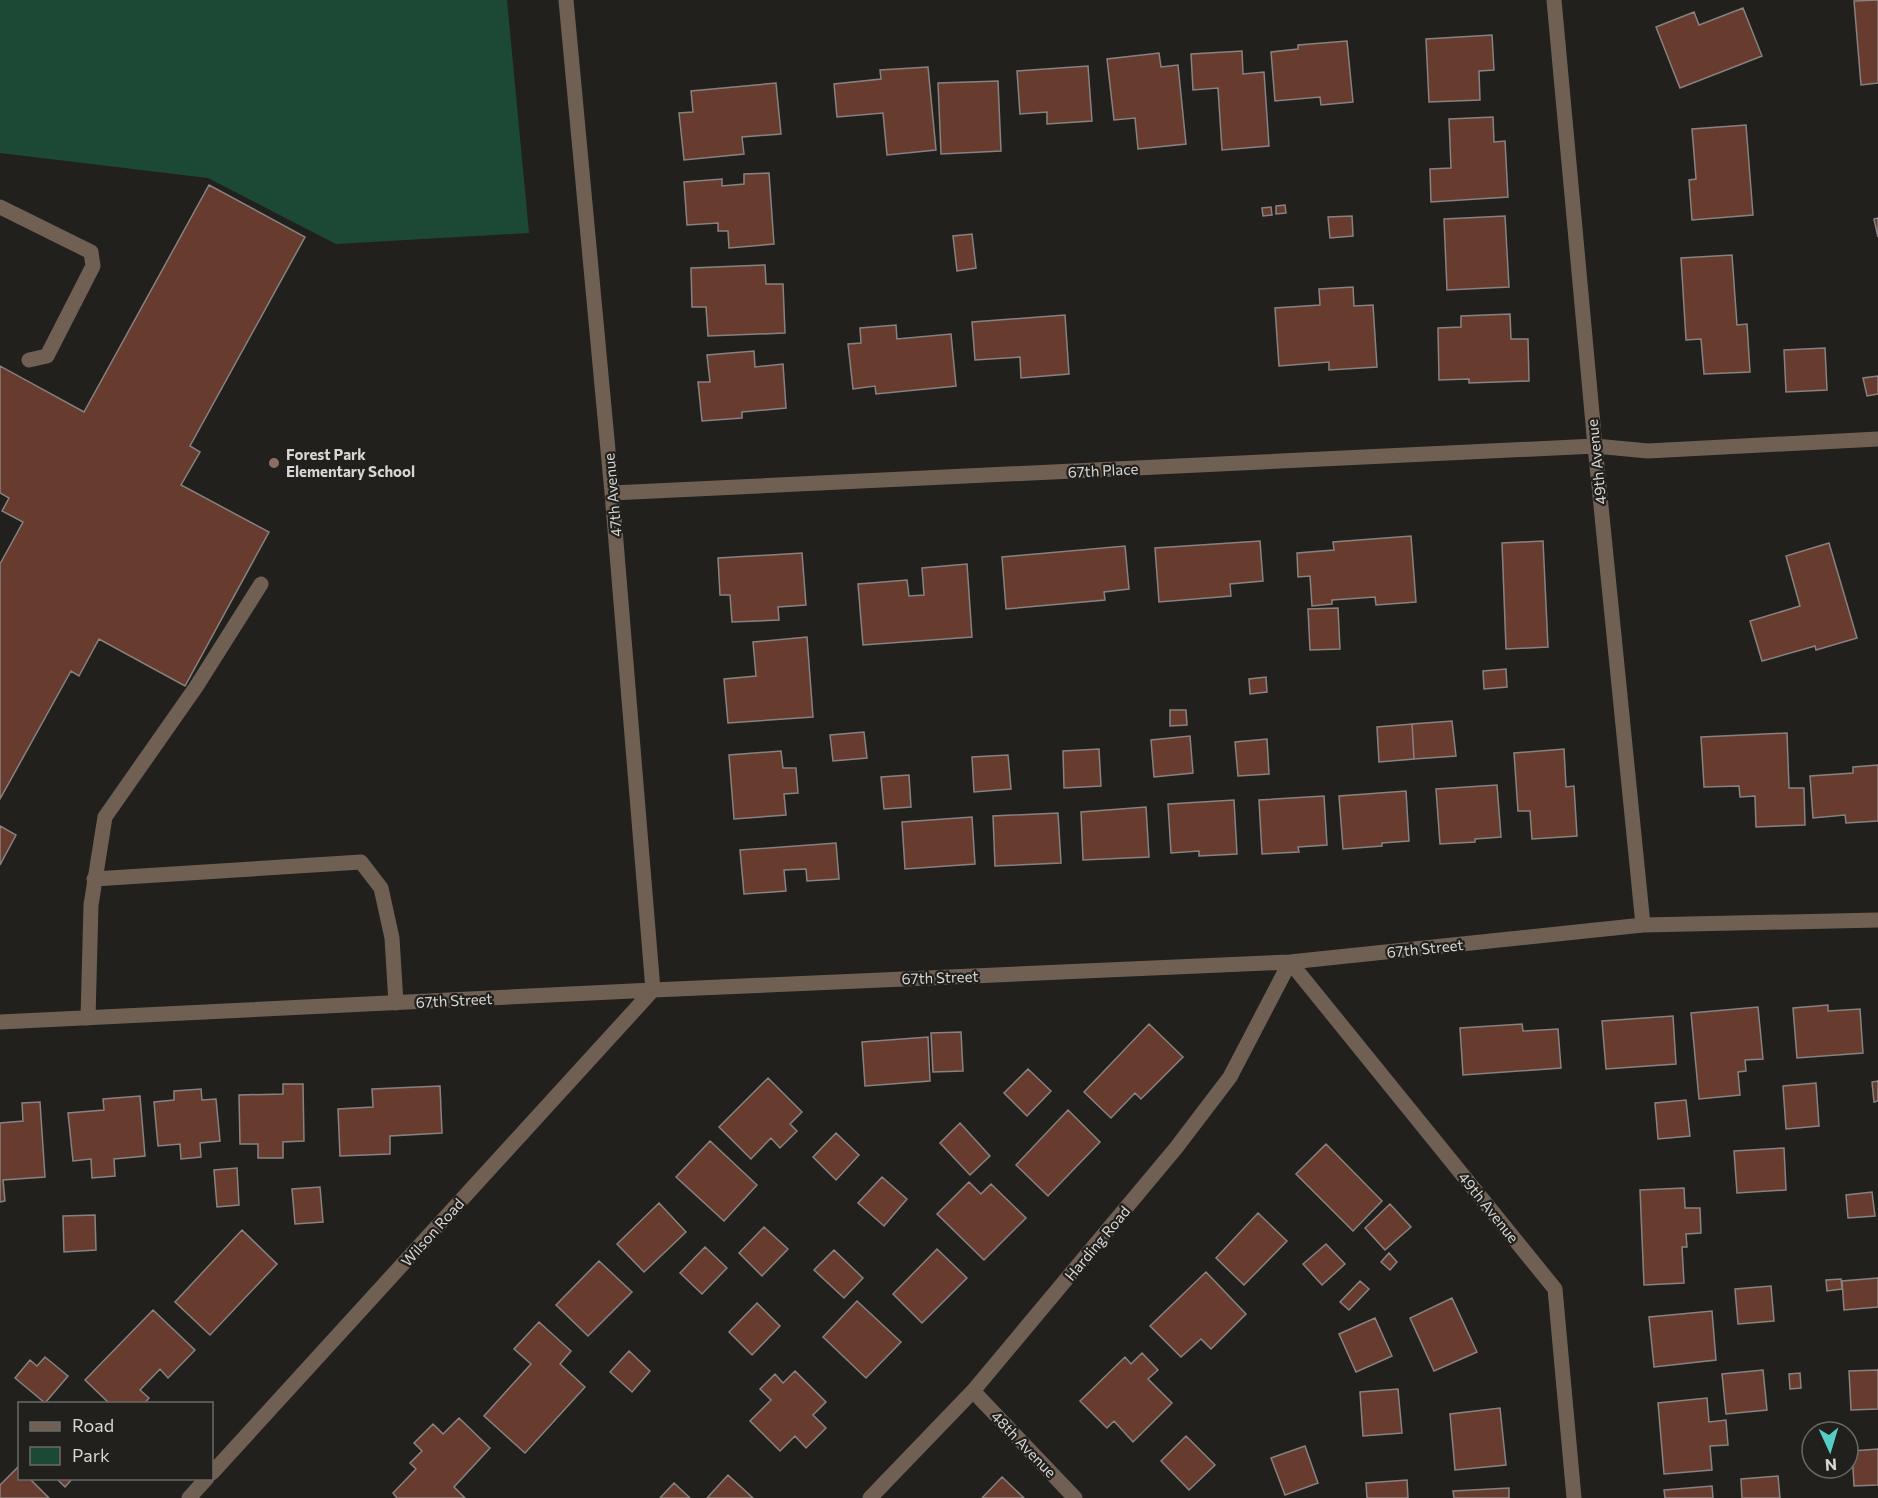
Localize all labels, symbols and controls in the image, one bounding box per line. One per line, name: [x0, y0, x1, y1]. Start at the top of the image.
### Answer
street label: 49th Avenue: [1583, 418, 1609, 506]
place label: Forest Park Elementary School: [286, 445, 415, 480]
street label: 47th Avenue: [599, 452, 625, 538]
marker: Forest Park Elementary School: [267, 456, 281, 470]
street label: 67th Place: [1067, 459, 1139, 481]
street label: 67th Street: [1386, 935, 1464, 961]
street label: 67th Street: [901, 967, 979, 987]
street label: 67th Street: [415, 989, 493, 1011]
street label: 49th Avenue: [1455, 1168, 1523, 1246]
street label: Wilson Road: [397, 1194, 467, 1270]
street label: Harding Road: [1061, 1202, 1133, 1284]
legend: [18, 1402, 213, 1480]
street label: 48th Avenue: [988, 1407, 1060, 1481]
text: Road: [72, 1414, 114, 1436]
north arrow: [1800, 1420, 1860, 1480]
text: Park: [72, 1444, 110, 1466]
text: N: [1824, 1456, 1838, 1475]

